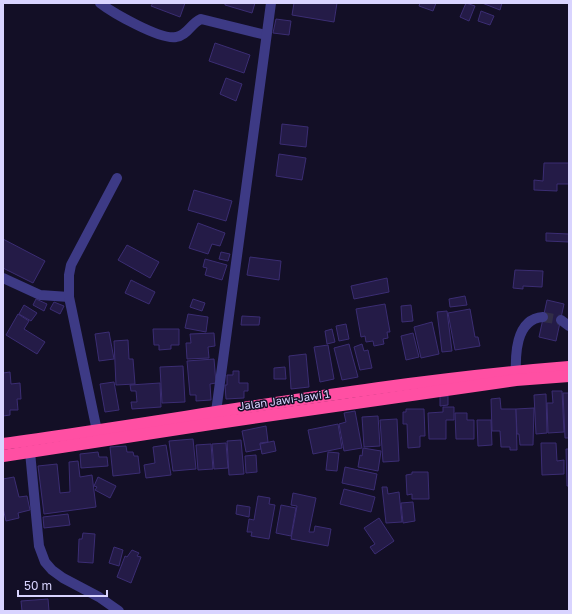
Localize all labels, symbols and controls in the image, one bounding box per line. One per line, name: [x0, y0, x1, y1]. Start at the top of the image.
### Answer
street label: Jalan Jawi-Jawi 1: [237, 387, 330, 412]
scale bar: [18, 572, 107, 598]
text: 50 m: [24, 578, 52, 593]

